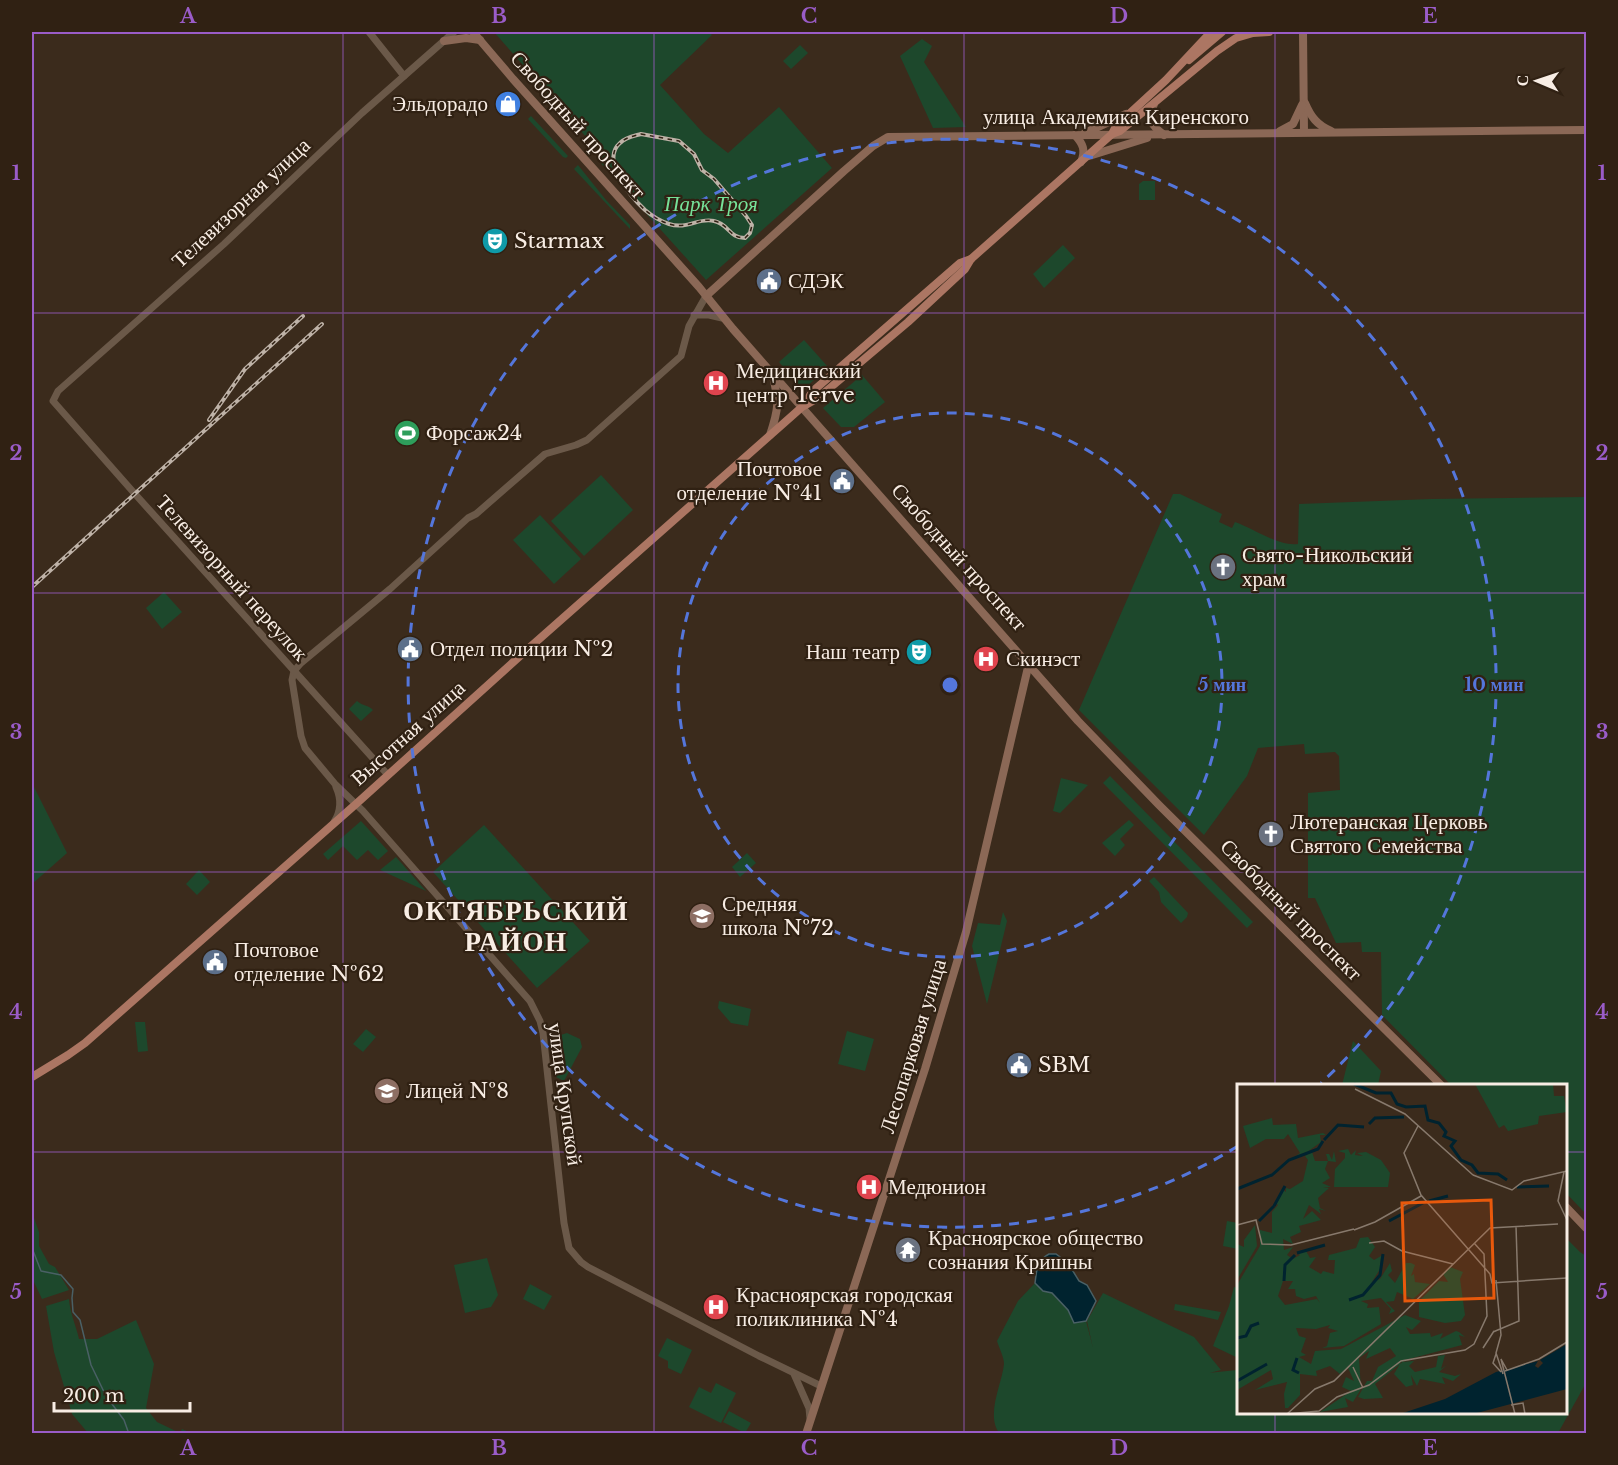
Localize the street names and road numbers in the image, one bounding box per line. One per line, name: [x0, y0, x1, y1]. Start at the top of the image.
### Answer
street label: Свободный проспект: [505, 46, 651, 204]
street label: улица Академика Киренского: [983, 104, 1249, 130]
street label: Телевизорная улица: [166, 132, 316, 274]
street label: Свободный проспект: [886, 478, 1032, 636]
street label: Телевизорный переулок: [151, 490, 314, 667]
street label: Высотная улица: [345, 674, 471, 791]
street label: Свободный проспект: [1215, 834, 1367, 986]
street label: Лесопарковая улица: [874, 955, 952, 1136]
street label: улица Крупской: [542, 1021, 588, 1167]

